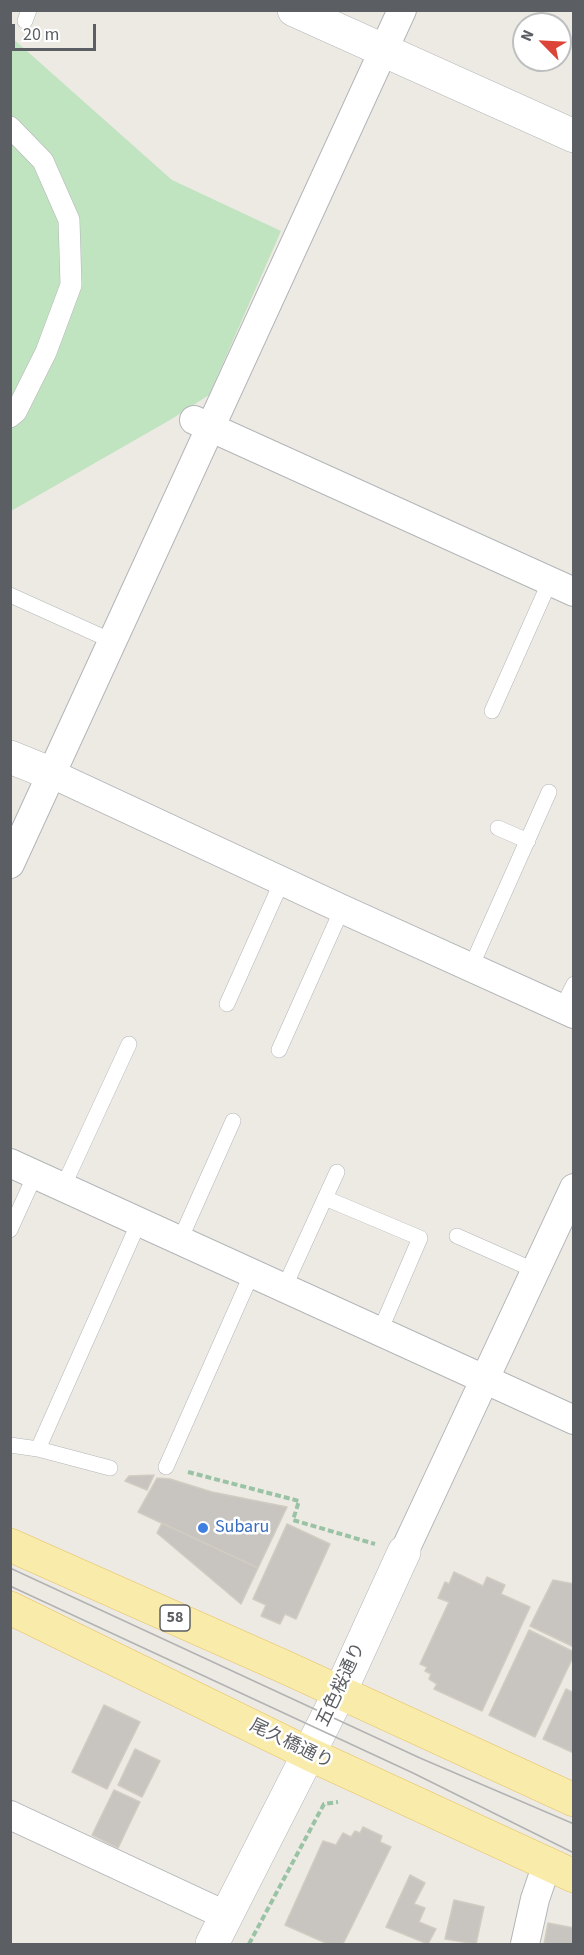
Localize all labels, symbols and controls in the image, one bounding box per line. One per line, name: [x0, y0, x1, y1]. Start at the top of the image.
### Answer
scale bar: [15, 12, 99, 50]
north arrow: [512, 12, 572, 72]
text: 20 m: [23, 22, 59, 47]
text: N: [515, 26, 540, 45]
place label: Subaru: [215, 1517, 269, 1539]
marker: Subaru: [196, 1521, 210, 1535]
road number: 58: [160, 1605, 190, 1631]
street label: 五色桜通り: [313, 1640, 371, 1730]
street label: 尾久橋通り: [246, 1716, 336, 1774]

